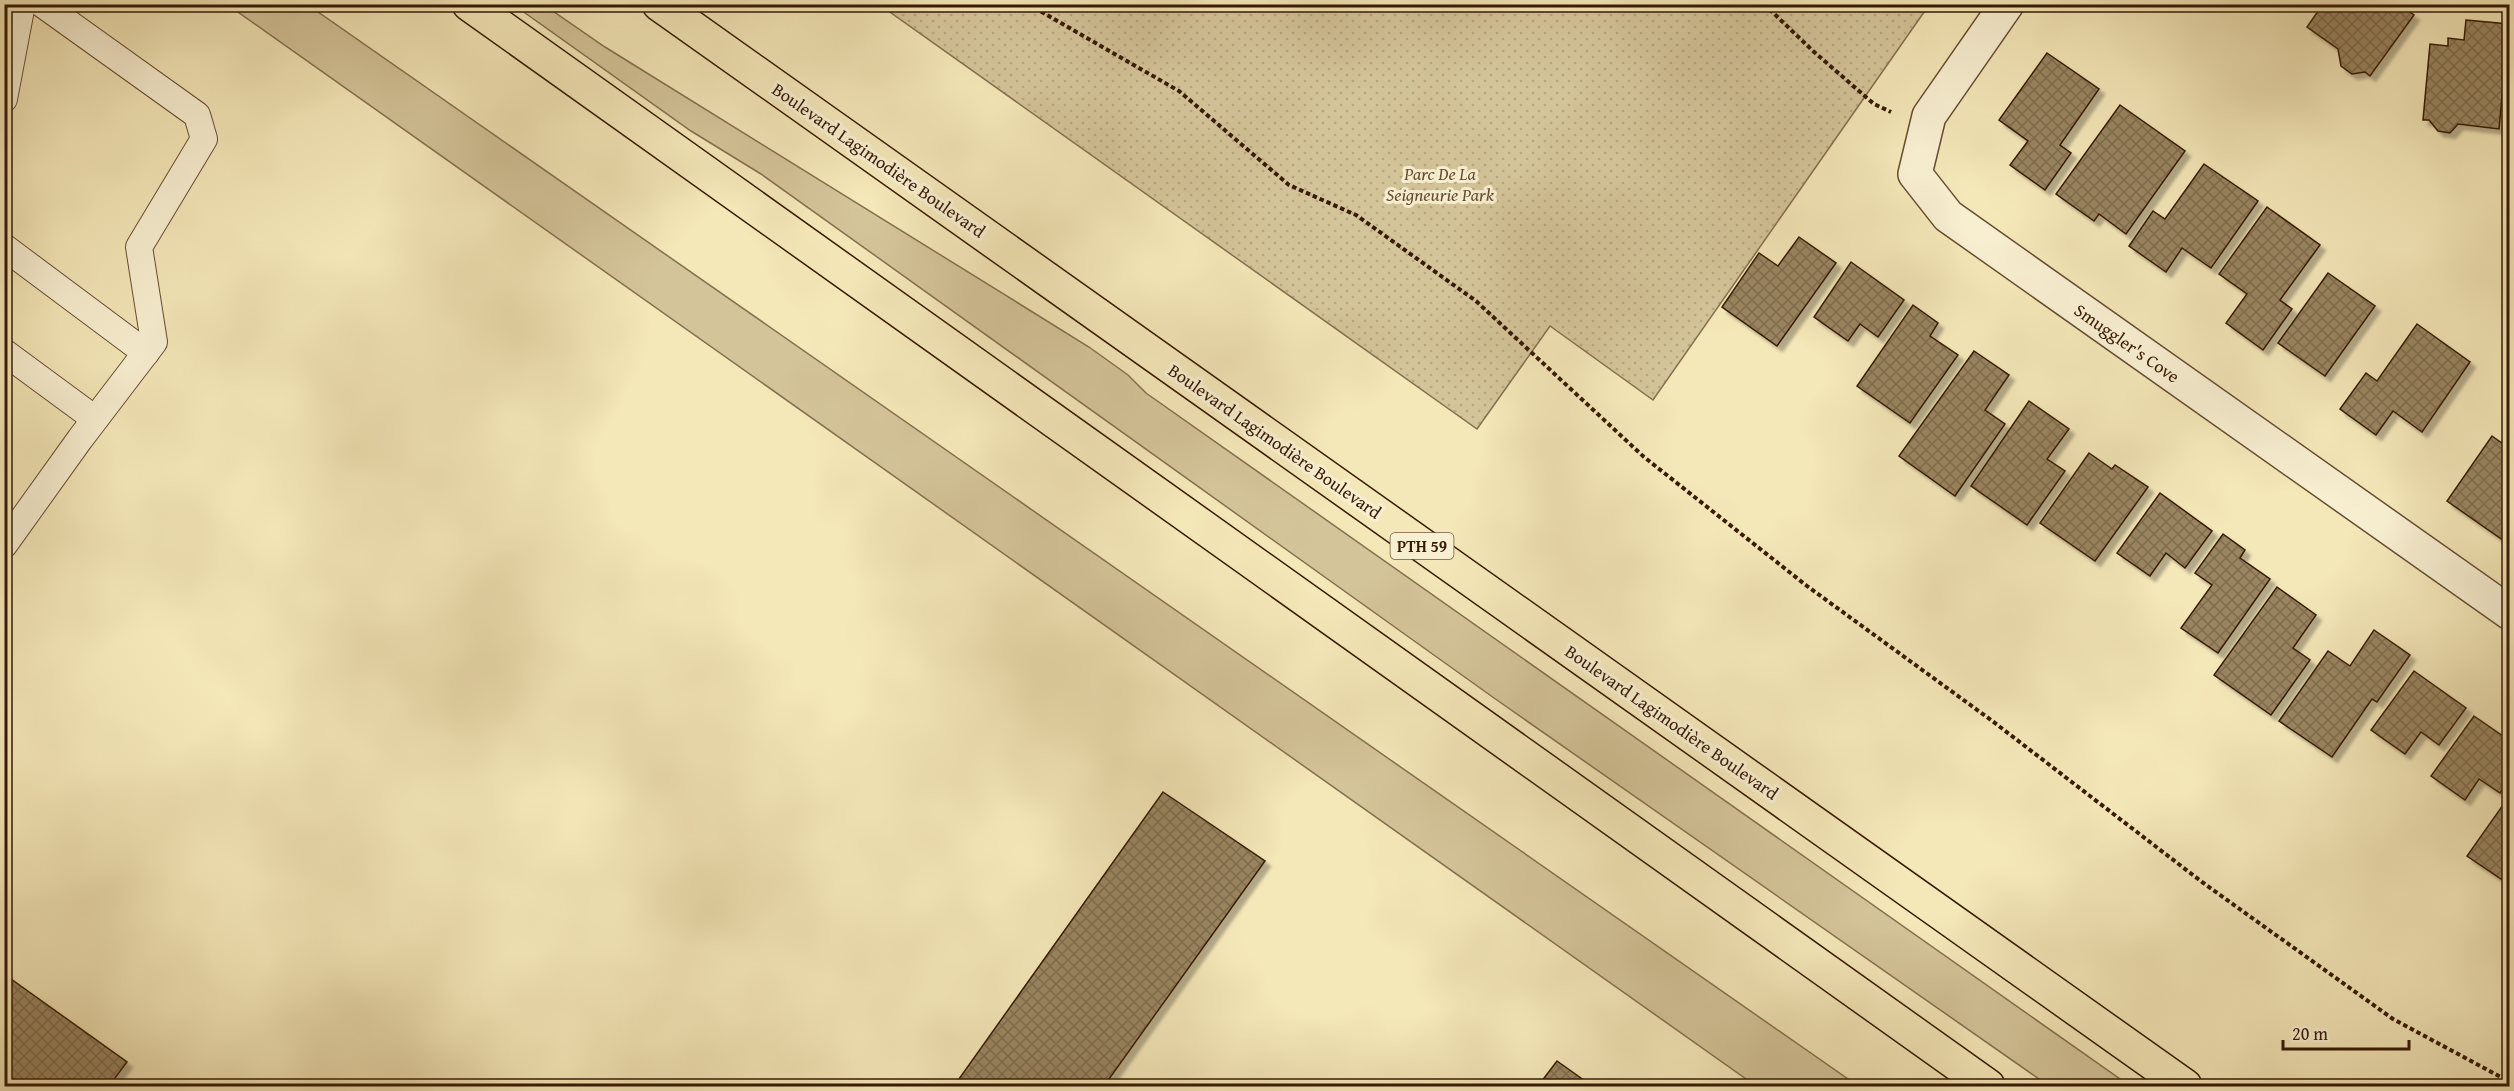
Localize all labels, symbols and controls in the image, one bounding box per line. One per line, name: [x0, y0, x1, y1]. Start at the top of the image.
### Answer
street label: Boulevard Lagimodière Boulevard: [767, 76, 991, 244]
park label: Parc De La Seigneurie Park: [1386, 160, 1495, 208]
street label: Smuggler's Cove: [2069, 297, 2185, 389]
street label: Boulevard Lagimodière Boulevard: [1163, 357, 1387, 525]
road number: PTH 59: [1390, 533, 1454, 559]
street label: Boulevard Lagimodière Boulevard: [1560, 638, 1784, 806]
scale bar: [2283, 1013, 2409, 1051]
text: 20 m: [2292, 1020, 2328, 1047]

